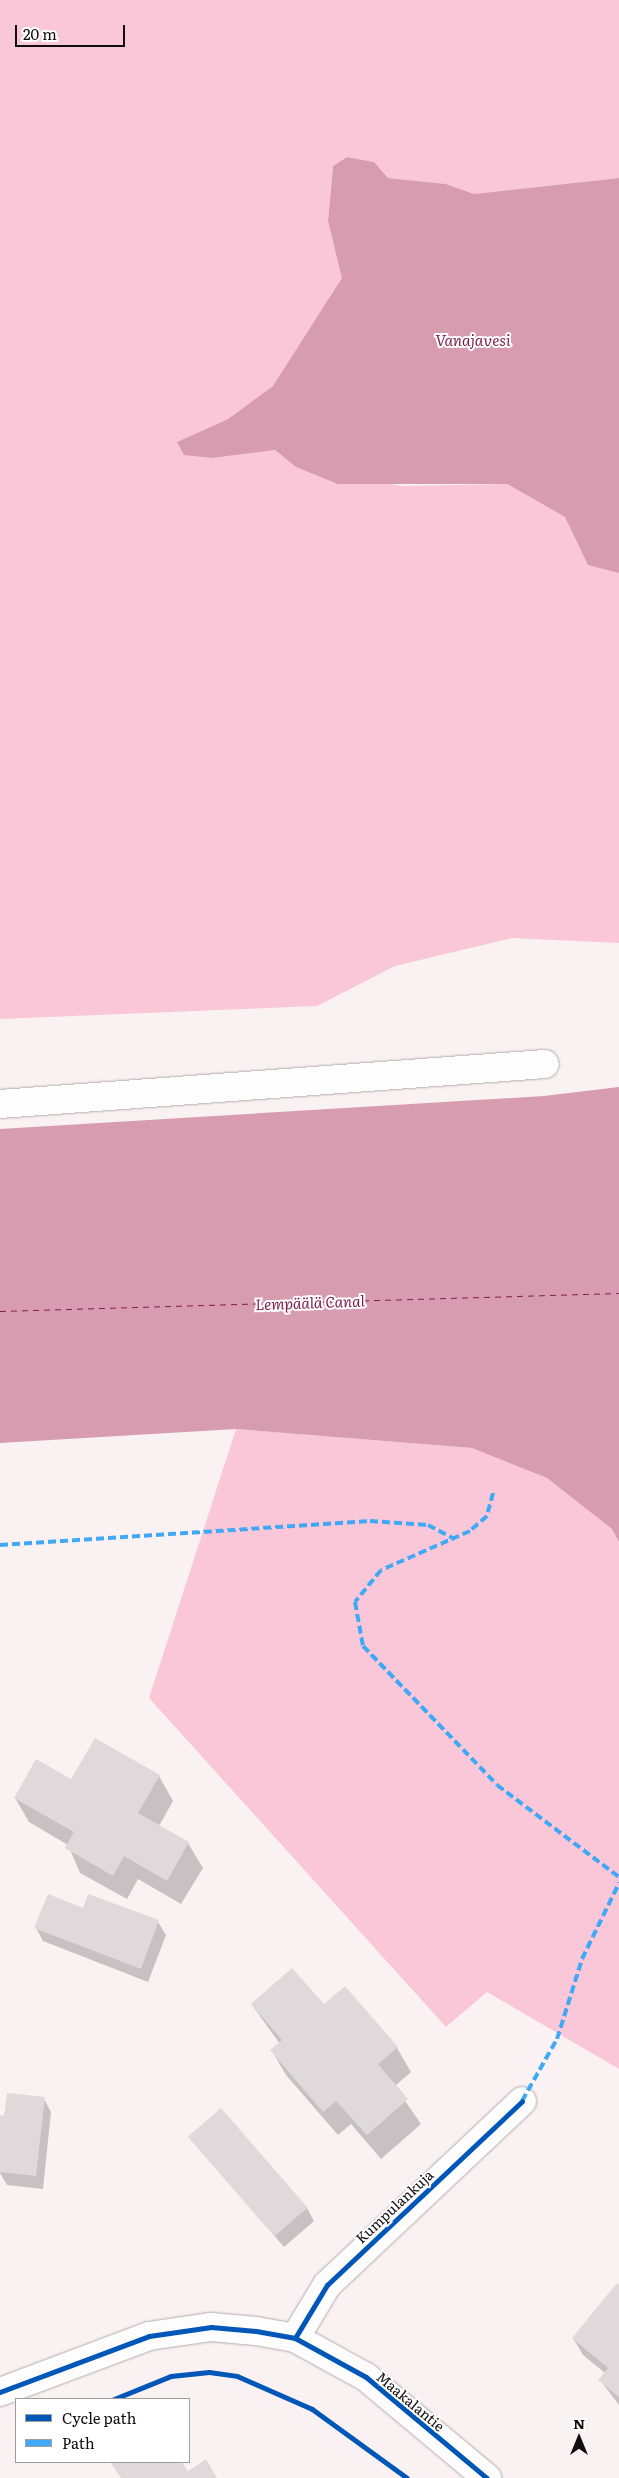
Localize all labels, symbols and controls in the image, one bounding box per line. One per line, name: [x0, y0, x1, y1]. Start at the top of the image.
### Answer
scale bar: [18, 15, 128, 47]
text: 20 m: [23, 22, 57, 45]
water label: Vanajavesi: [436, 331, 510, 349]
water label: Lempäälä Canal: [255, 1291, 365, 1313]
street label: Kumpulankuja: [352, 2166, 436, 2246]
street label: Maakalantie: [374, 2368, 448, 2434]
legend: [15, 2398, 190, 2463]
text: Cycle path: [62, 2406, 136, 2429]
north arrow: [554, 2413, 604, 2463]
text: N: [573, 2413, 585, 2433]
text: Path: [62, 2431, 95, 2454]

